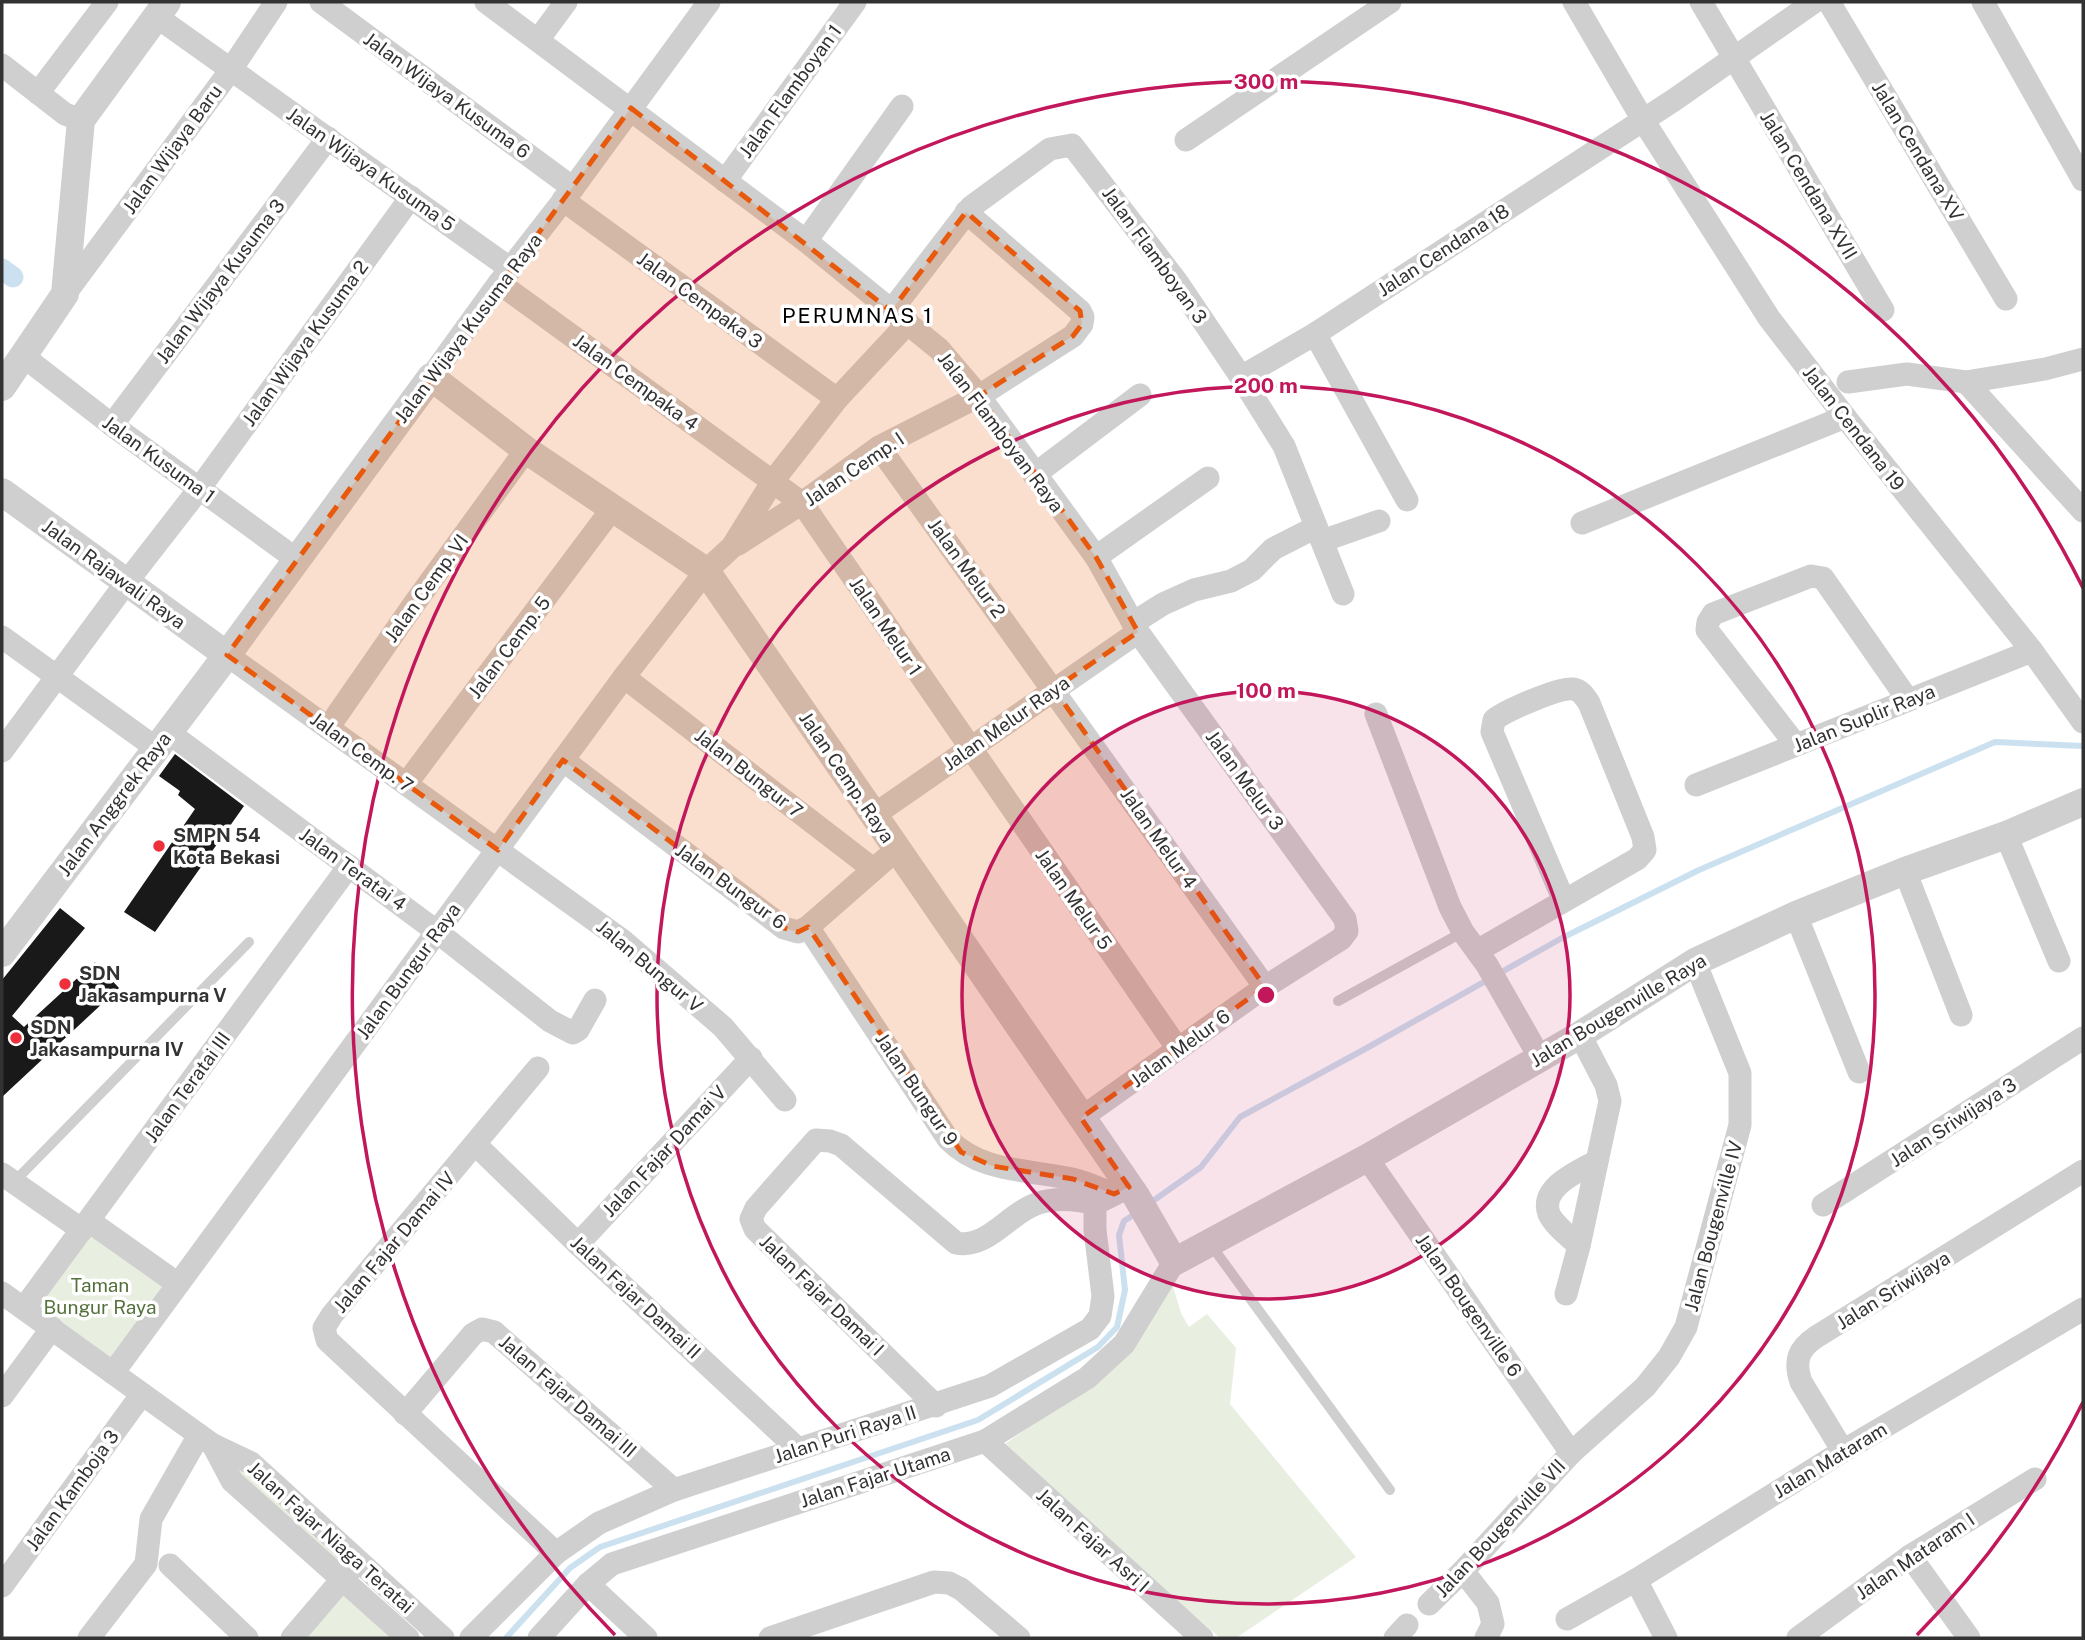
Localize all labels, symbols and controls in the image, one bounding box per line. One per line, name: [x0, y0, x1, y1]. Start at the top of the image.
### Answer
street label: Jalan Flamboyan 1: [734, 20, 846, 162]
street label: Jalan Wijaya Kusuma 6: [360, 27, 534, 163]
text: 300 m: [1234, 69, 1298, 94]
street label: Jalan Cendana XV: [1868, 78, 1968, 225]
street label: Jalan Wijaya Baru: [118, 80, 226, 218]
street label: Jalan Wijaya Kusuma 5: [283, 103, 459, 235]
street label: Jalan Cendana XVII: [1756, 107, 1862, 263]
street label: Jalan Flamboyan 3: [1098, 182, 1212, 328]
street label: Jalan Wijaya Kusuma 3: [151, 195, 289, 367]
street label: Jalan Cendana 18: [1373, 199, 1513, 301]
street label: Jalan Wijaya Kusuma Raya: [390, 229, 546, 427]
street label: Jalan Cempaka 3: [633, 247, 767, 353]
street label: Jalan Wijaya Kusuma 2: [238, 256, 372, 430]
district label: PERUMNAS 1: [782, 303, 934, 328]
street label: Jalan Cempaka 4: [569, 329, 703, 435]
street label: Jalan Flamboyan Raya: [934, 348, 1068, 516]
street label: Jalan Cendana 19: [1799, 361, 1909, 495]
text: 200 m: [1234, 373, 1298, 398]
street label: Jalan Kusuma 1: [99, 411, 219, 507]
street label: Jalan Cemp. I: [800, 428, 908, 510]
street label: Jalan Melur 2: [924, 514, 1010, 622]
street label: Jalan Rajawali Raya: [38, 515, 190, 633]
street label: Jalan Cemp. VI: [380, 530, 472, 646]
street label: Jalan Melur 1: [845, 573, 927, 679]
street label: Jalan Cemp. 5: [463, 592, 555, 702]
street label: Jalan Melur Raya: [939, 671, 1073, 775]
text: 100 m: [1236, 678, 1296, 703]
street label: Jalan Suplir Raya: [1790, 680, 1938, 756]
street label: Jalan Cemp. 7: [306, 707, 418, 797]
street label: Jalan Cemp. Raya: [795, 707, 899, 847]
street label: Jalan Bungur 7: [691, 724, 807, 822]
street label: Jalan Melur 3: [1202, 726, 1289, 834]
street label: Jalan Anggrek Raya: [53, 728, 175, 880]
street label: Jalan Melur 4: [1116, 783, 1202, 893]
street label: Jalan Teratai 4: [295, 823, 411, 915]
place label: SMPN 54 Kota Bekasi: [173, 824, 280, 868]
marker: SMPN 54 Kota Bekasi: [151, 838, 167, 854]
street label: Jalan Bungur 6: [672, 839, 790, 933]
street label: Jalan Melur 5: [1031, 844, 1117, 954]
street label: Jalan Bungur Raya: [351, 899, 465, 1043]
street label: Jalan Bungur V: [593, 915, 708, 1017]
street label: Jalan Bougenville Raya: [1526, 949, 1710, 1071]
place label: SDN Jakasampurna V: [79, 962, 227, 1006]
marker: SDN Jakasampurna V: [57, 976, 73, 992]
centre of rings: [1254, 983, 1278, 1007]
street label: Jalan Melur 6: [1126, 1005, 1234, 1091]
place label: SDN Jakasampurna IV: [30, 1016, 184, 1060]
street label: Jalan Teratai III: [140, 1028, 234, 1146]
street label: Jalan Bungur 9: [871, 1029, 963, 1149]
marker: SDN Jakasampurna IV: [8, 1030, 24, 1046]
street label: Jalan Sriwijaya 3: [1886, 1073, 2020, 1171]
street label: Jalan Fajar Damai V: [598, 1081, 731, 1221]
street label: Jalan Bougenville IV: [1680, 1138, 1746, 1314]
street label: Jalan Fajar Damai IV: [329, 1167, 459, 1317]
street label: Jalan Bougenville 6: [1411, 1229, 1527, 1381]
street label: Jalan Fajar Damai I: [755, 1230, 889, 1360]
street label: Jalan Fajar Damai II: [567, 1231, 705, 1363]
street label: Jalan Sriwijaya: [1832, 1246, 1954, 1334]
park label: Taman Bungur Raya: [44, 1274, 156, 1318]
street label: Jalan Fajar Damai III: [495, 1330, 641, 1462]
street label: Jalan Puri Raya II: [771, 1401, 919, 1467]
street label: Jalan Mataram: [1769, 1418, 1891, 1502]
street label: Jalan Kamboja 3: [21, 1425, 123, 1555]
street label: Jalan Fajar Utama: [797, 1442, 953, 1512]
street label: Jalan Bougenville VII: [1430, 1454, 1570, 1602]
street label: Jalan Fajar Niaga Teratai: [244, 1457, 418, 1617]
street label: Jalan Fajar Asri I: [1032, 1484, 1154, 1596]
street label: Jalan Mataram I: [1851, 1508, 1979, 1604]

